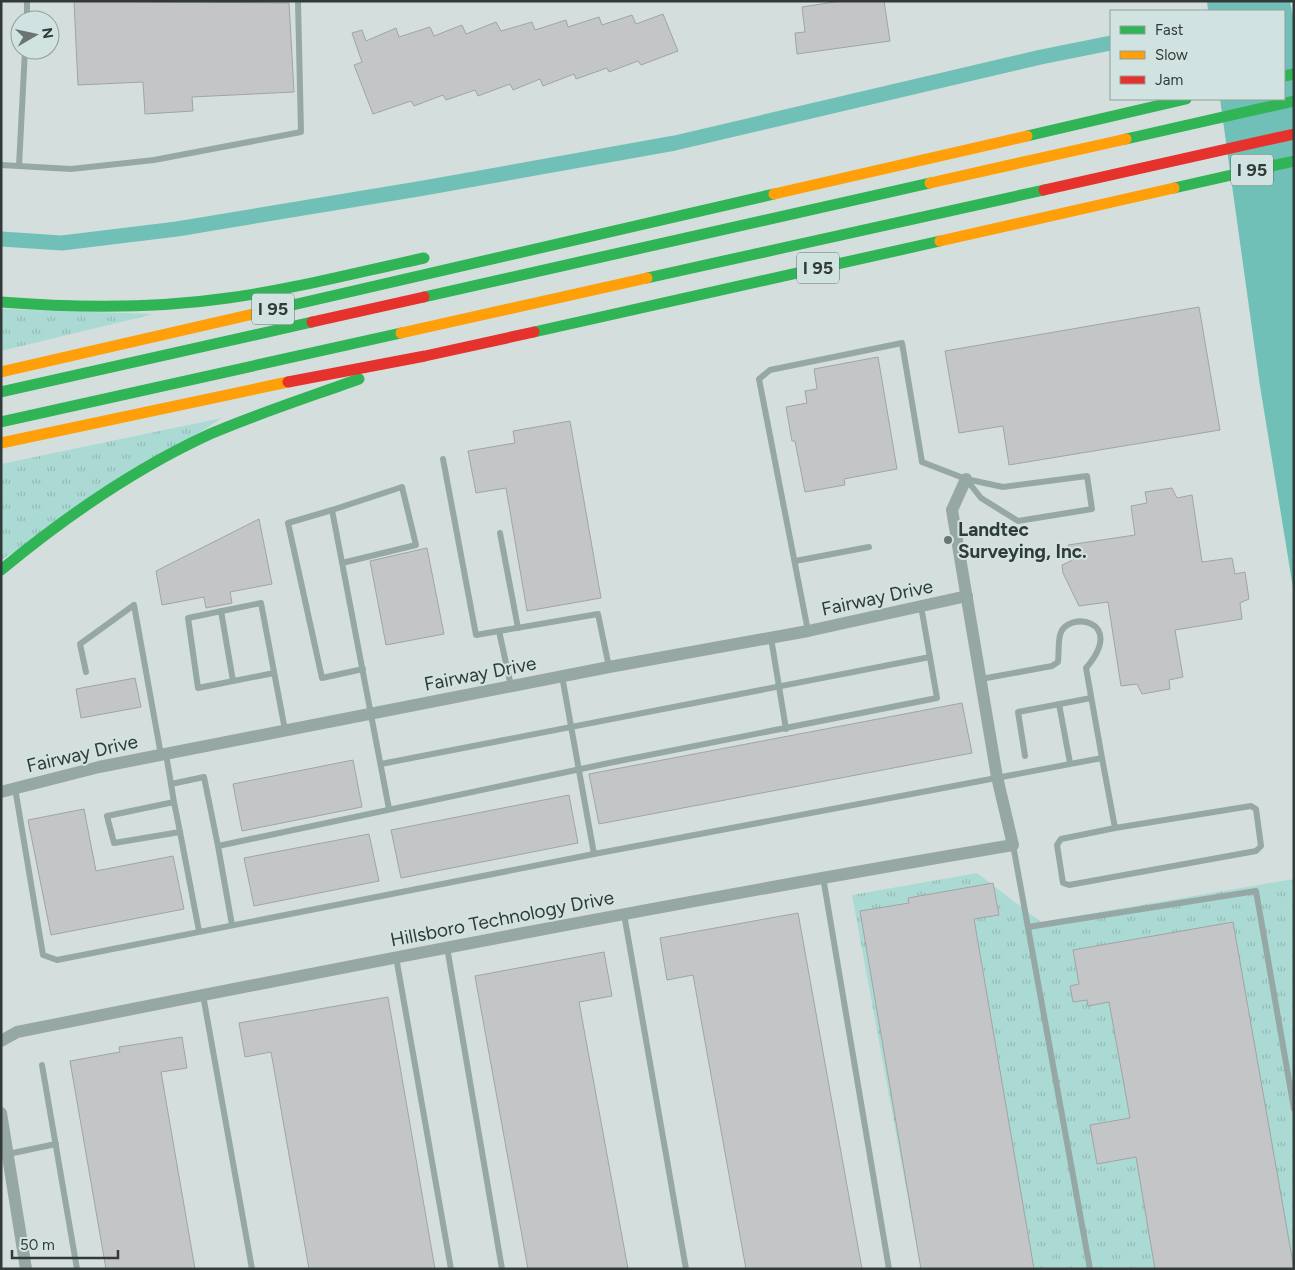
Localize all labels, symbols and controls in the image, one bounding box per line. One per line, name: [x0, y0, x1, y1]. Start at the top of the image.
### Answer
north arrow: [10, 10, 60, 60]
legend: [1110, 10, 1285, 100]
text: Fast: [1155, 21, 1184, 39]
text: N: [38, 26, 57, 40]
text: Slow: [1155, 46, 1188, 64]
text: Jam: [1155, 71, 1183, 89]
road number: I 95: [1231, 154, 1273, 186]
road number: I 95: [797, 252, 839, 284]
road number: I 95: [252, 294, 294, 324]
place label: Landtec Surveying, Inc.: [958, 518, 1087, 563]
marker: Landtec Surveying, Inc.: [942, 534, 954, 546]
street label: Fairway Drive: [819, 574, 935, 621]
street label: Fairway Drive: [422, 651, 538, 696]
street label: Fairway Drive: [24, 730, 140, 777]
street label: Hillsboro Technology Drive: [388, 886, 616, 951]
scale bar: [12, 1228, 119, 1260]
text: 50 m: [20, 1236, 55, 1254]

